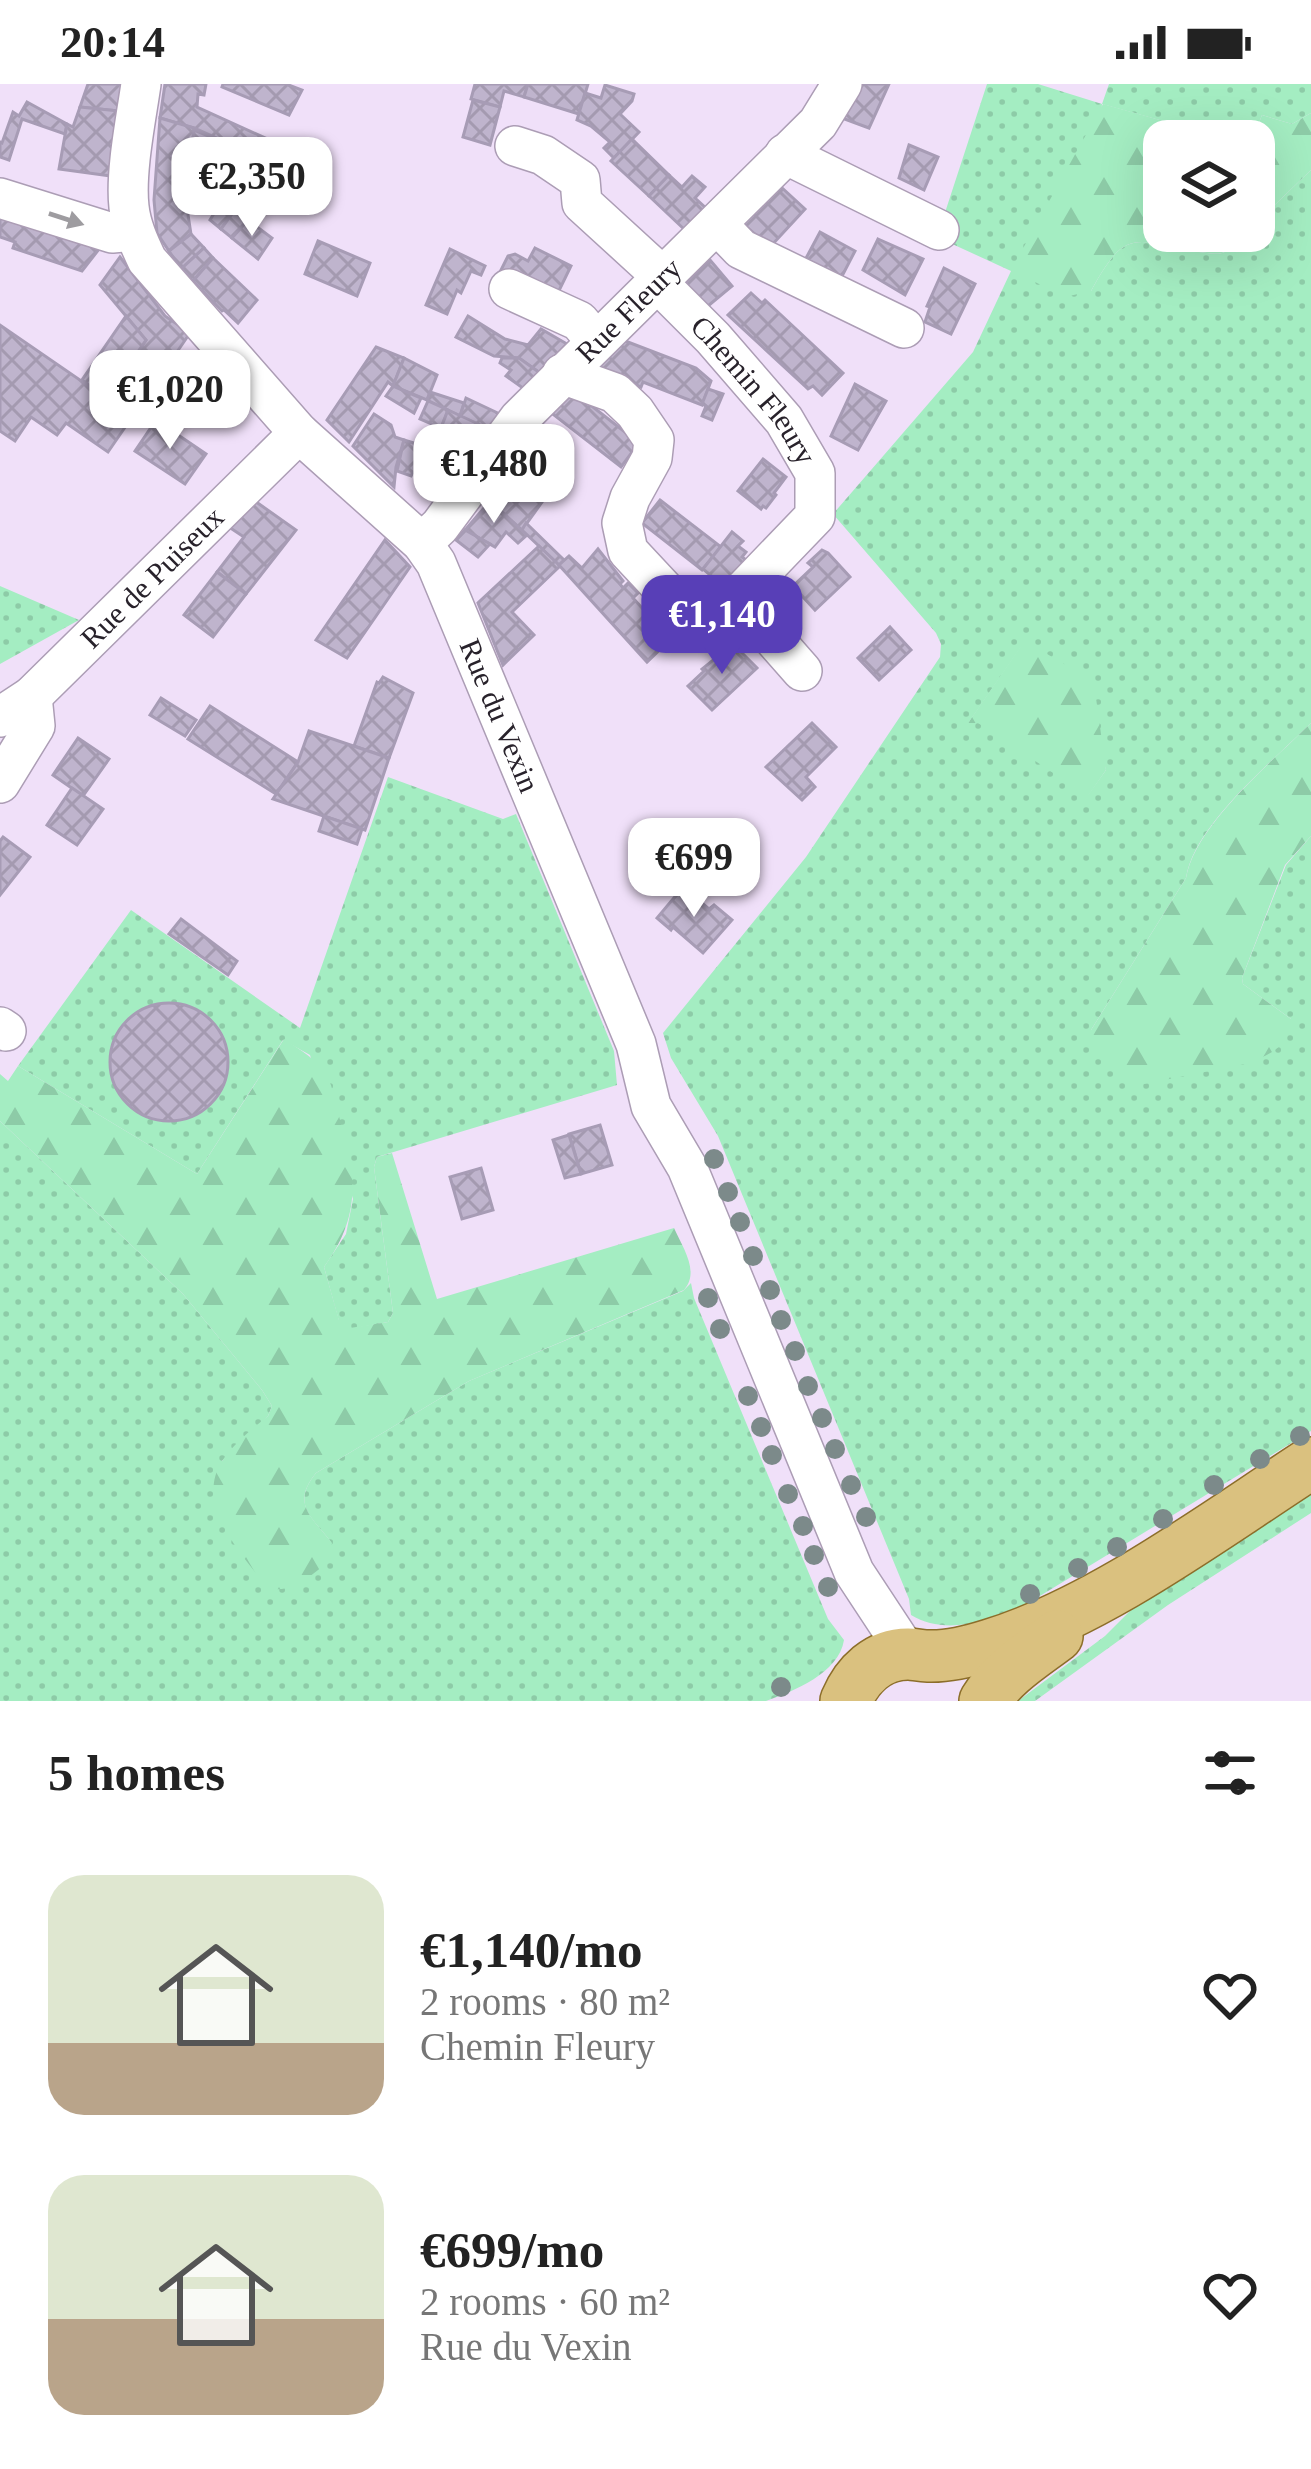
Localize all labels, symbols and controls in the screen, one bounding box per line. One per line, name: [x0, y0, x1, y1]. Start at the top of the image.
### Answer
text: 20:14: [60, 17, 165, 67]
map controls: [1143, 120, 1275, 252]
button: layers: [1143, 120, 1275, 252]
pin: €2,350: [154, 137, 350, 239]
text: €2,350: [198, 154, 306, 197]
one-way arrow: [48, 210, 85, 229]
street label: Rue Fleury: [569, 251, 688, 369]
street label: Chemin Fleury: [685, 309, 823, 470]
pin: €1,020: [72, 350, 268, 452]
text: €1,020: [116, 367, 224, 410]
pin: €1,480: [396, 424, 592, 526]
text: €1,480: [440, 441, 548, 484]
street label: Rue de Puiseux: [74, 500, 230, 655]
pin: €1,140: [624, 575, 820, 677]
text: €1,140: [668, 592, 776, 635]
street label: Rue du Vexin: [453, 634, 546, 797]
pin: €699: [623, 818, 765, 920]
text: €699: [655, 835, 733, 878]
icon: filters: [1197, 1740, 1263, 1806]
text: 5 homes: [48, 1745, 225, 1801]
text: €1,140/mo: [420, 1922, 642, 1978]
icon: home: [144, 1923, 288, 2067]
icon: heart: [1197, 1962, 1263, 2028]
text: 2 rooms · 80 m²: [420, 1980, 670, 2023]
text: Chemin Fleury: [420, 2025, 655, 2068]
text: €699/mo: [420, 2222, 604, 2278]
icon: home: [144, 2223, 288, 2367]
icon: heart: [1197, 2262, 1263, 2328]
text: 2 rooms · 60 m²: [420, 2280, 670, 2323]
text: Rue du Vexin: [420, 2325, 632, 2368]

